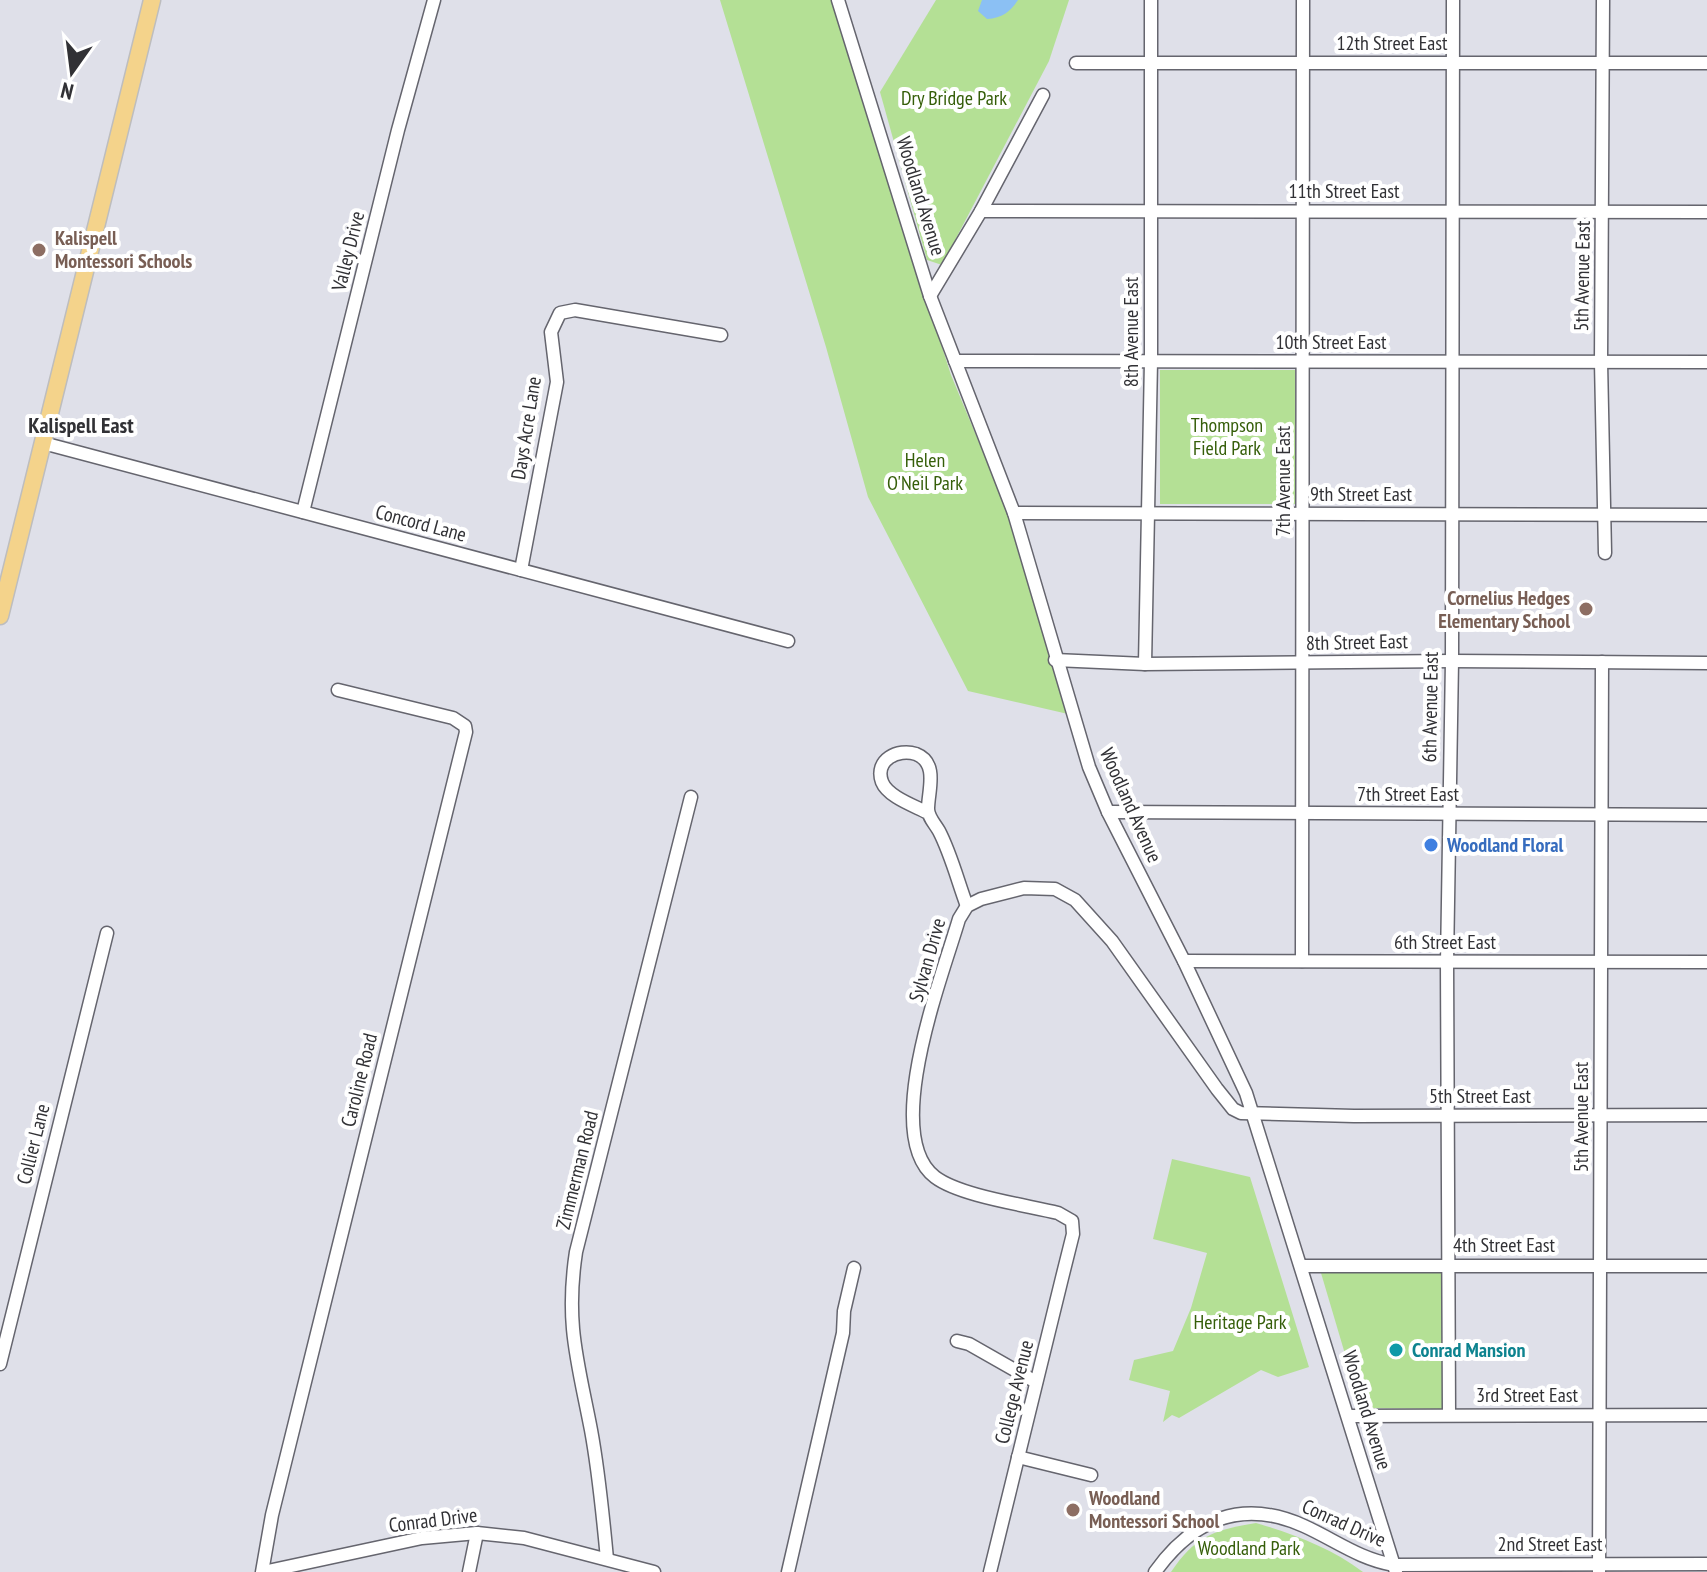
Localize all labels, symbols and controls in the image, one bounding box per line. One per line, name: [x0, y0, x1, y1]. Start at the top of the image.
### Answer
street label: 12th Street East: [1336, 30, 1448, 56]
north arrow: [32, 32, 112, 112]
text: N: [58, 76, 76, 106]
park label: Dry Bridge Park: [901, 85, 1007, 111]
street label: Woodland Avenue: [891, 133, 951, 259]
street label: 11th Street East: [1288, 178, 1400, 204]
street label: Valley Drive: [325, 208, 370, 295]
street label: 5th Avenue East: [1568, 220, 1596, 332]
place label: Kalispell Montessori Schools: [55, 225, 192, 274]
marker: Kalispell Montessori Schools: [30, 241, 48, 259]
street label: 8th Avenue East: [1118, 276, 1144, 387]
street label: 10th Street East: [1275, 329, 1387, 355]
street label: Days Acre Lane: [505, 375, 547, 481]
district label: Kalispell East: [28, 411, 134, 439]
park label: Thompson Field Park: [1191, 412, 1263, 461]
street label: 7th Avenue East: [1270, 425, 1296, 536]
park label: Helen O'Neil Park: [887, 447, 963, 496]
street label: 9th Street East: [1310, 481, 1413, 507]
street label: Concord Lane: [373, 498, 469, 548]
place label: Cornelius Hedges Elementary School: [1438, 585, 1570, 634]
marker: Cornelius Hedges Elementary School: [1577, 600, 1595, 618]
street label: 8th Street East: [1306, 628, 1409, 656]
street label: 6th Avenue East: [1416, 651, 1444, 763]
street label: Woodland Avenue: [1094, 744, 1168, 866]
street label: 7th Street East: [1357, 781, 1459, 807]
place label: Woodland Floral: [1446, 832, 1563, 858]
marker: Woodland Floral: [1422, 836, 1440, 854]
street label: Sylvan Drive: [903, 915, 951, 1005]
street label: 6th Street East: [1394, 929, 1497, 955]
street label: Caroline Road: [335, 1031, 383, 1129]
street label: 5th Avenue East: [1568, 1061, 1594, 1172]
street label: 5th Street East: [1429, 1083, 1532, 1109]
street label: Collier Lane: [10, 1101, 56, 1187]
street label: Zimmerman Road: [550, 1108, 604, 1232]
street label: 4th Street East: [1453, 1232, 1556, 1258]
park label: Heritage Park: [1193, 1309, 1287, 1335]
place label: Conrad Mansion: [1412, 1337, 1525, 1363]
street label: College Avenue: [989, 1338, 1039, 1446]
marker: Conrad Mansion: [1387, 1341, 1405, 1359]
street label: Woodland Avenue: [1337, 1347, 1397, 1473]
street label: 3rd Street East: [1476, 1382, 1578, 1408]
place label: Woodland Montessori School: [1088, 1485, 1219, 1534]
street label: Conrad Drive: [1298, 1493, 1390, 1553]
marker: Woodland Montessori School: [1064, 1501, 1082, 1519]
street label: Conrad Drive: [387, 1502, 479, 1538]
street label: 2nd Street East: [1497, 1531, 1603, 1557]
park label: Woodland Park: [1198, 1535, 1301, 1561]

